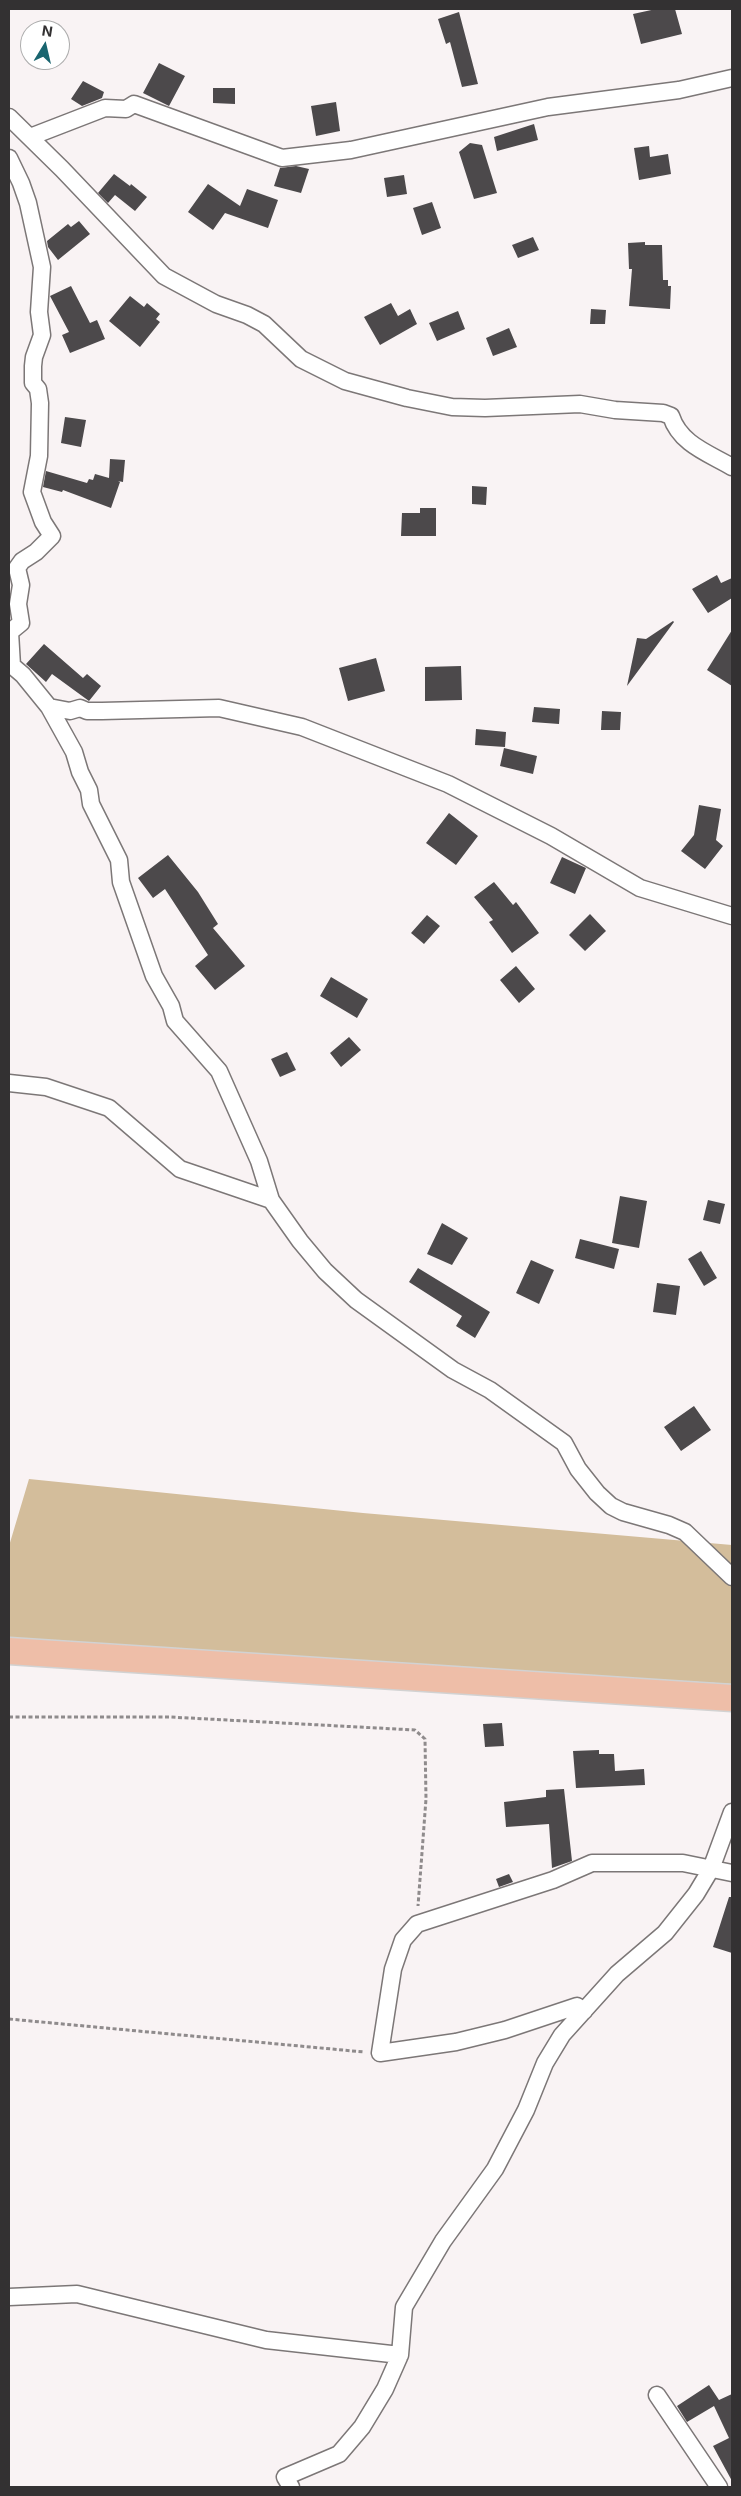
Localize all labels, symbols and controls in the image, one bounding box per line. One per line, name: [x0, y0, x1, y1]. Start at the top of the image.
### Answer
north arrow: [20, 20, 70, 70]
text: N: [41, 21, 54, 40]

